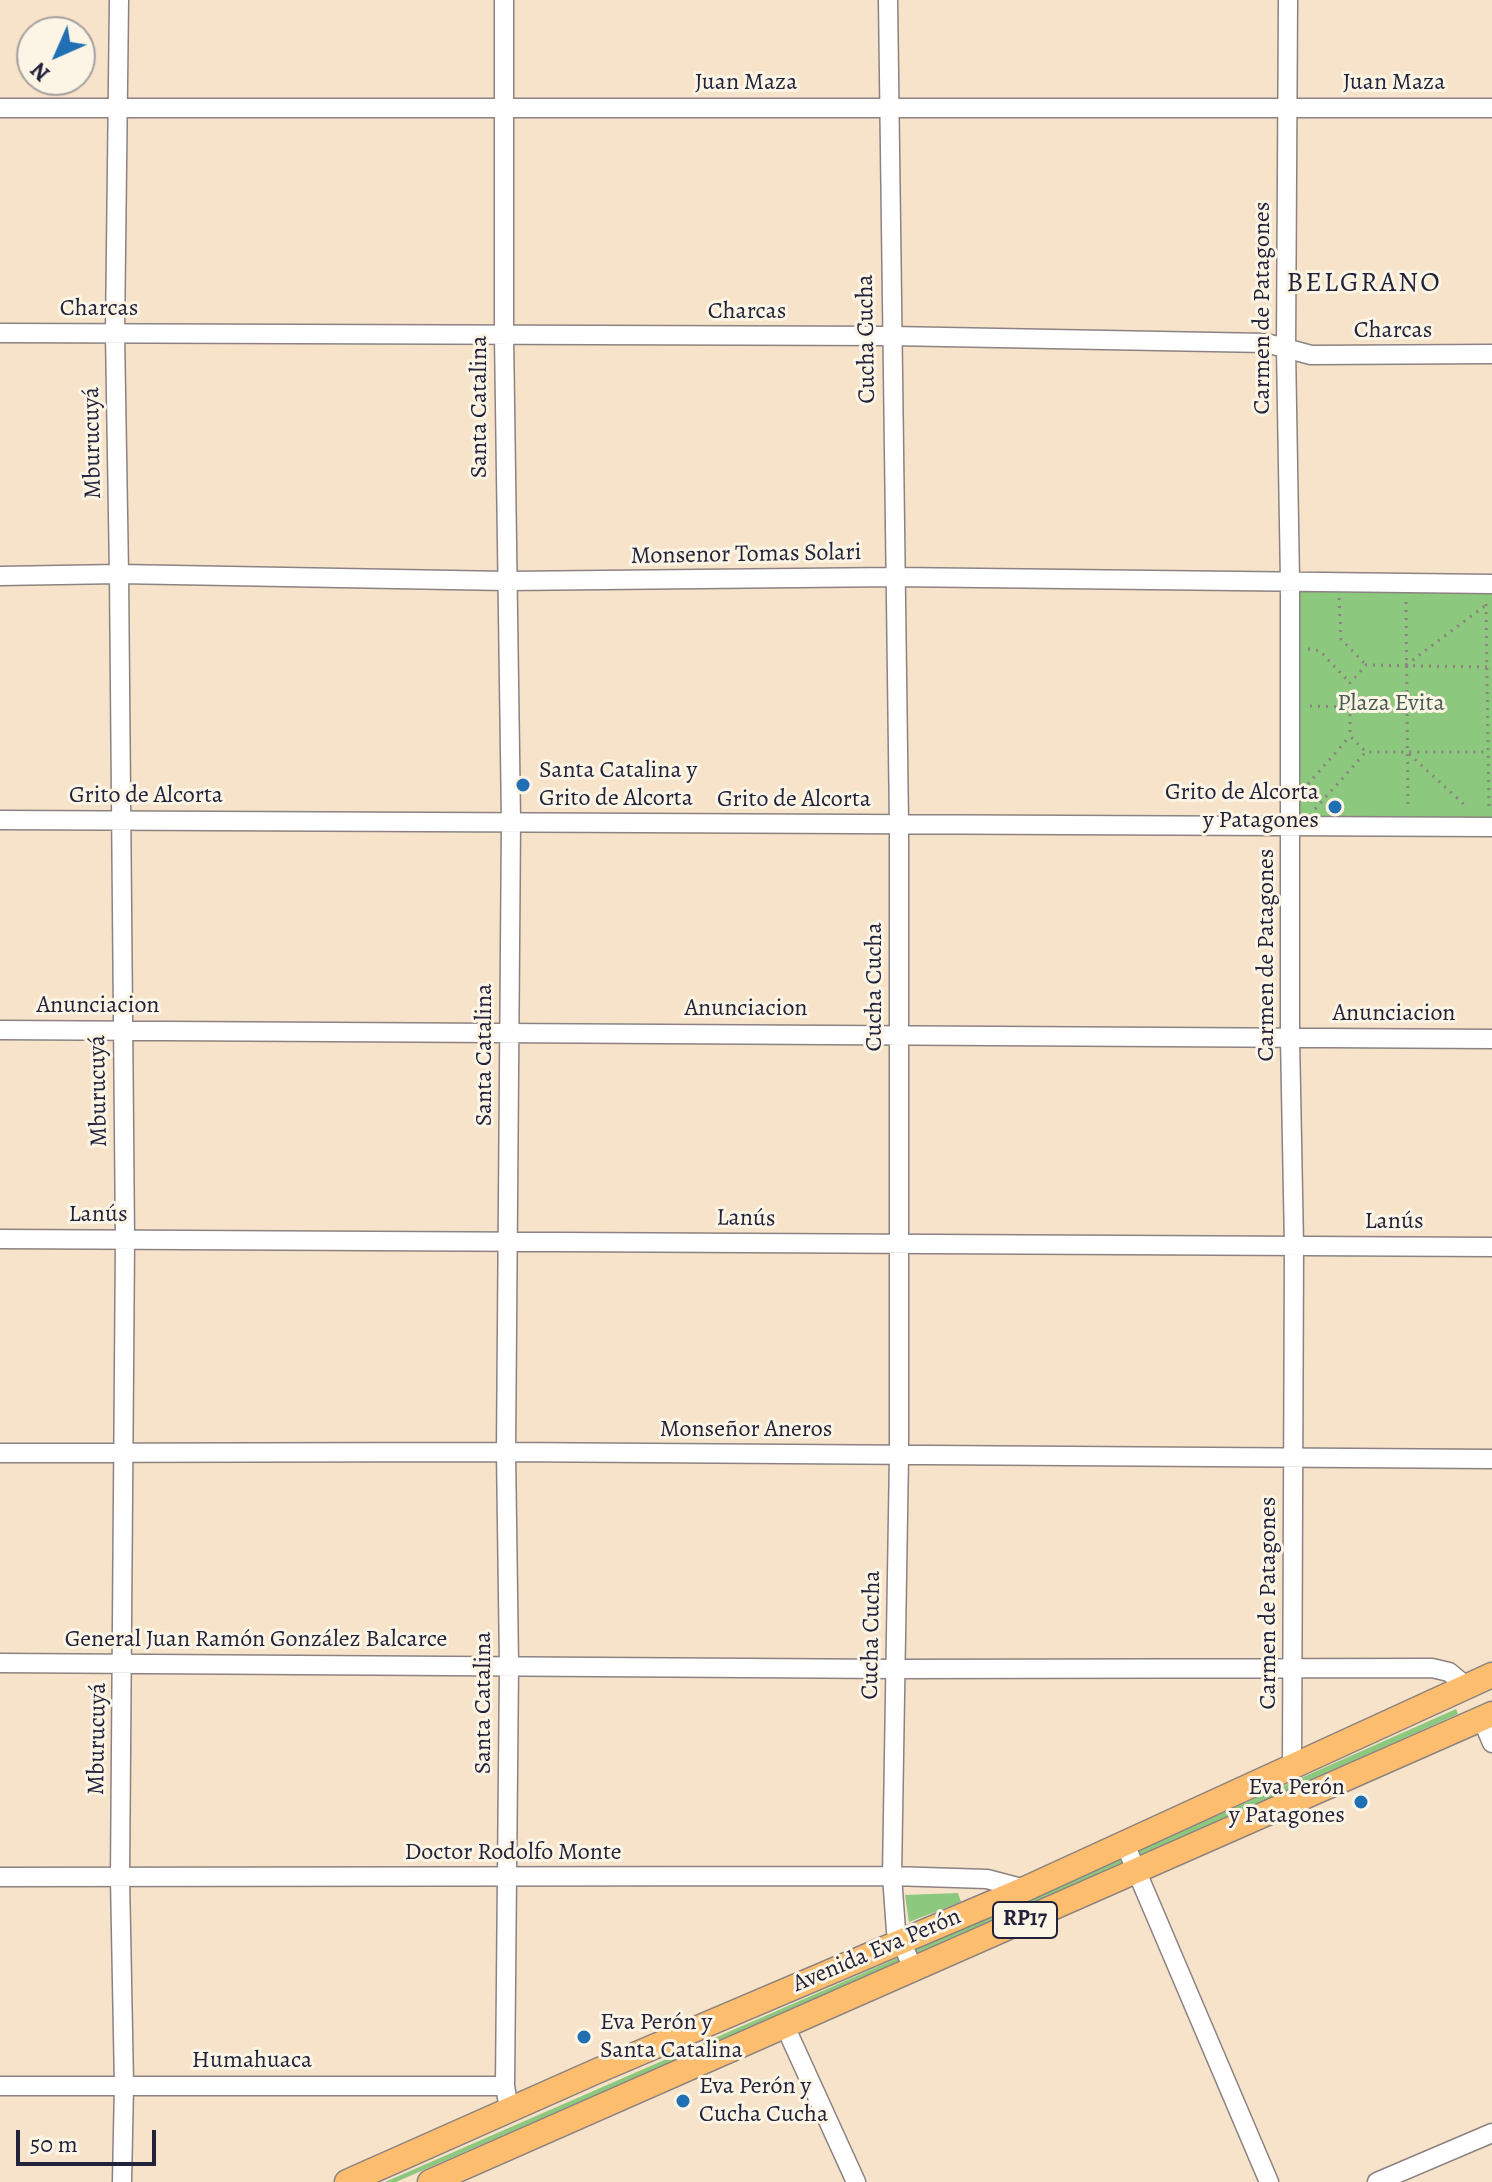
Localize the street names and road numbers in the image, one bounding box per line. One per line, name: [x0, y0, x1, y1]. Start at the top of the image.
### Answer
street label: Juan Maza: [695, 69, 797, 97]
street label: Juan Maza: [1343, 69, 1445, 97]
street label: Carmen de Patagones: [1249, 202, 1277, 414]
street label: Cucha Cucha: [851, 274, 883, 404]
street label: Charcas: [60, 295, 138, 323]
street label: Charcas: [708, 298, 786, 326]
street label: Charcas: [1354, 317, 1432, 345]
street label: Santa Catalina: [466, 336, 494, 478]
street label: Mburucuyá: [78, 387, 108, 499]
street label: Monsenor Tomas Solari: [630, 539, 862, 571]
street label: Grito de Alcorta: [69, 782, 223, 810]
street label: Grito de Alcorta: [717, 786, 871, 814]
street label: Carmen de Patagones: [1253, 849, 1281, 1061]
street label: Cucha Cucha: [861, 922, 889, 1052]
street label: Santa Catalina: [471, 984, 499, 1126]
street label: Anunciacion: [37, 992, 159, 1020]
street label: Anunciacion: [685, 995, 807, 1023]
street label: Anunciacion: [1333, 1000, 1455, 1028]
street label: Mburucuyá: [84, 1035, 114, 1147]
street label: Lanús: [68, 1201, 128, 1229]
street label: Lanús: [716, 1204, 776, 1234]
street label: Lanús: [1364, 1208, 1424, 1236]
street label: Monseñor Aneros: [660, 1416, 832, 1444]
street label: Carmen de Patagones: [1255, 1497, 1283, 1709]
street label: Cucha Cucha: [856, 1570, 888, 1700]
street label: General Juan Ramón González Balcarce: [65, 1626, 447, 1654]
street label: Santa Catalina: [470, 1632, 498, 1774]
street label: Mburucuyá: [83, 1683, 113, 1795]
street label: Doctor Rodolfo Monte: [404, 1839, 622, 1867]
road number: RP17: [993, 1902, 1057, 1938]
street label: Avenida Eva Perón: [789, 1903, 965, 1999]
street label: Humahuaca: [192, 2047, 312, 2075]

